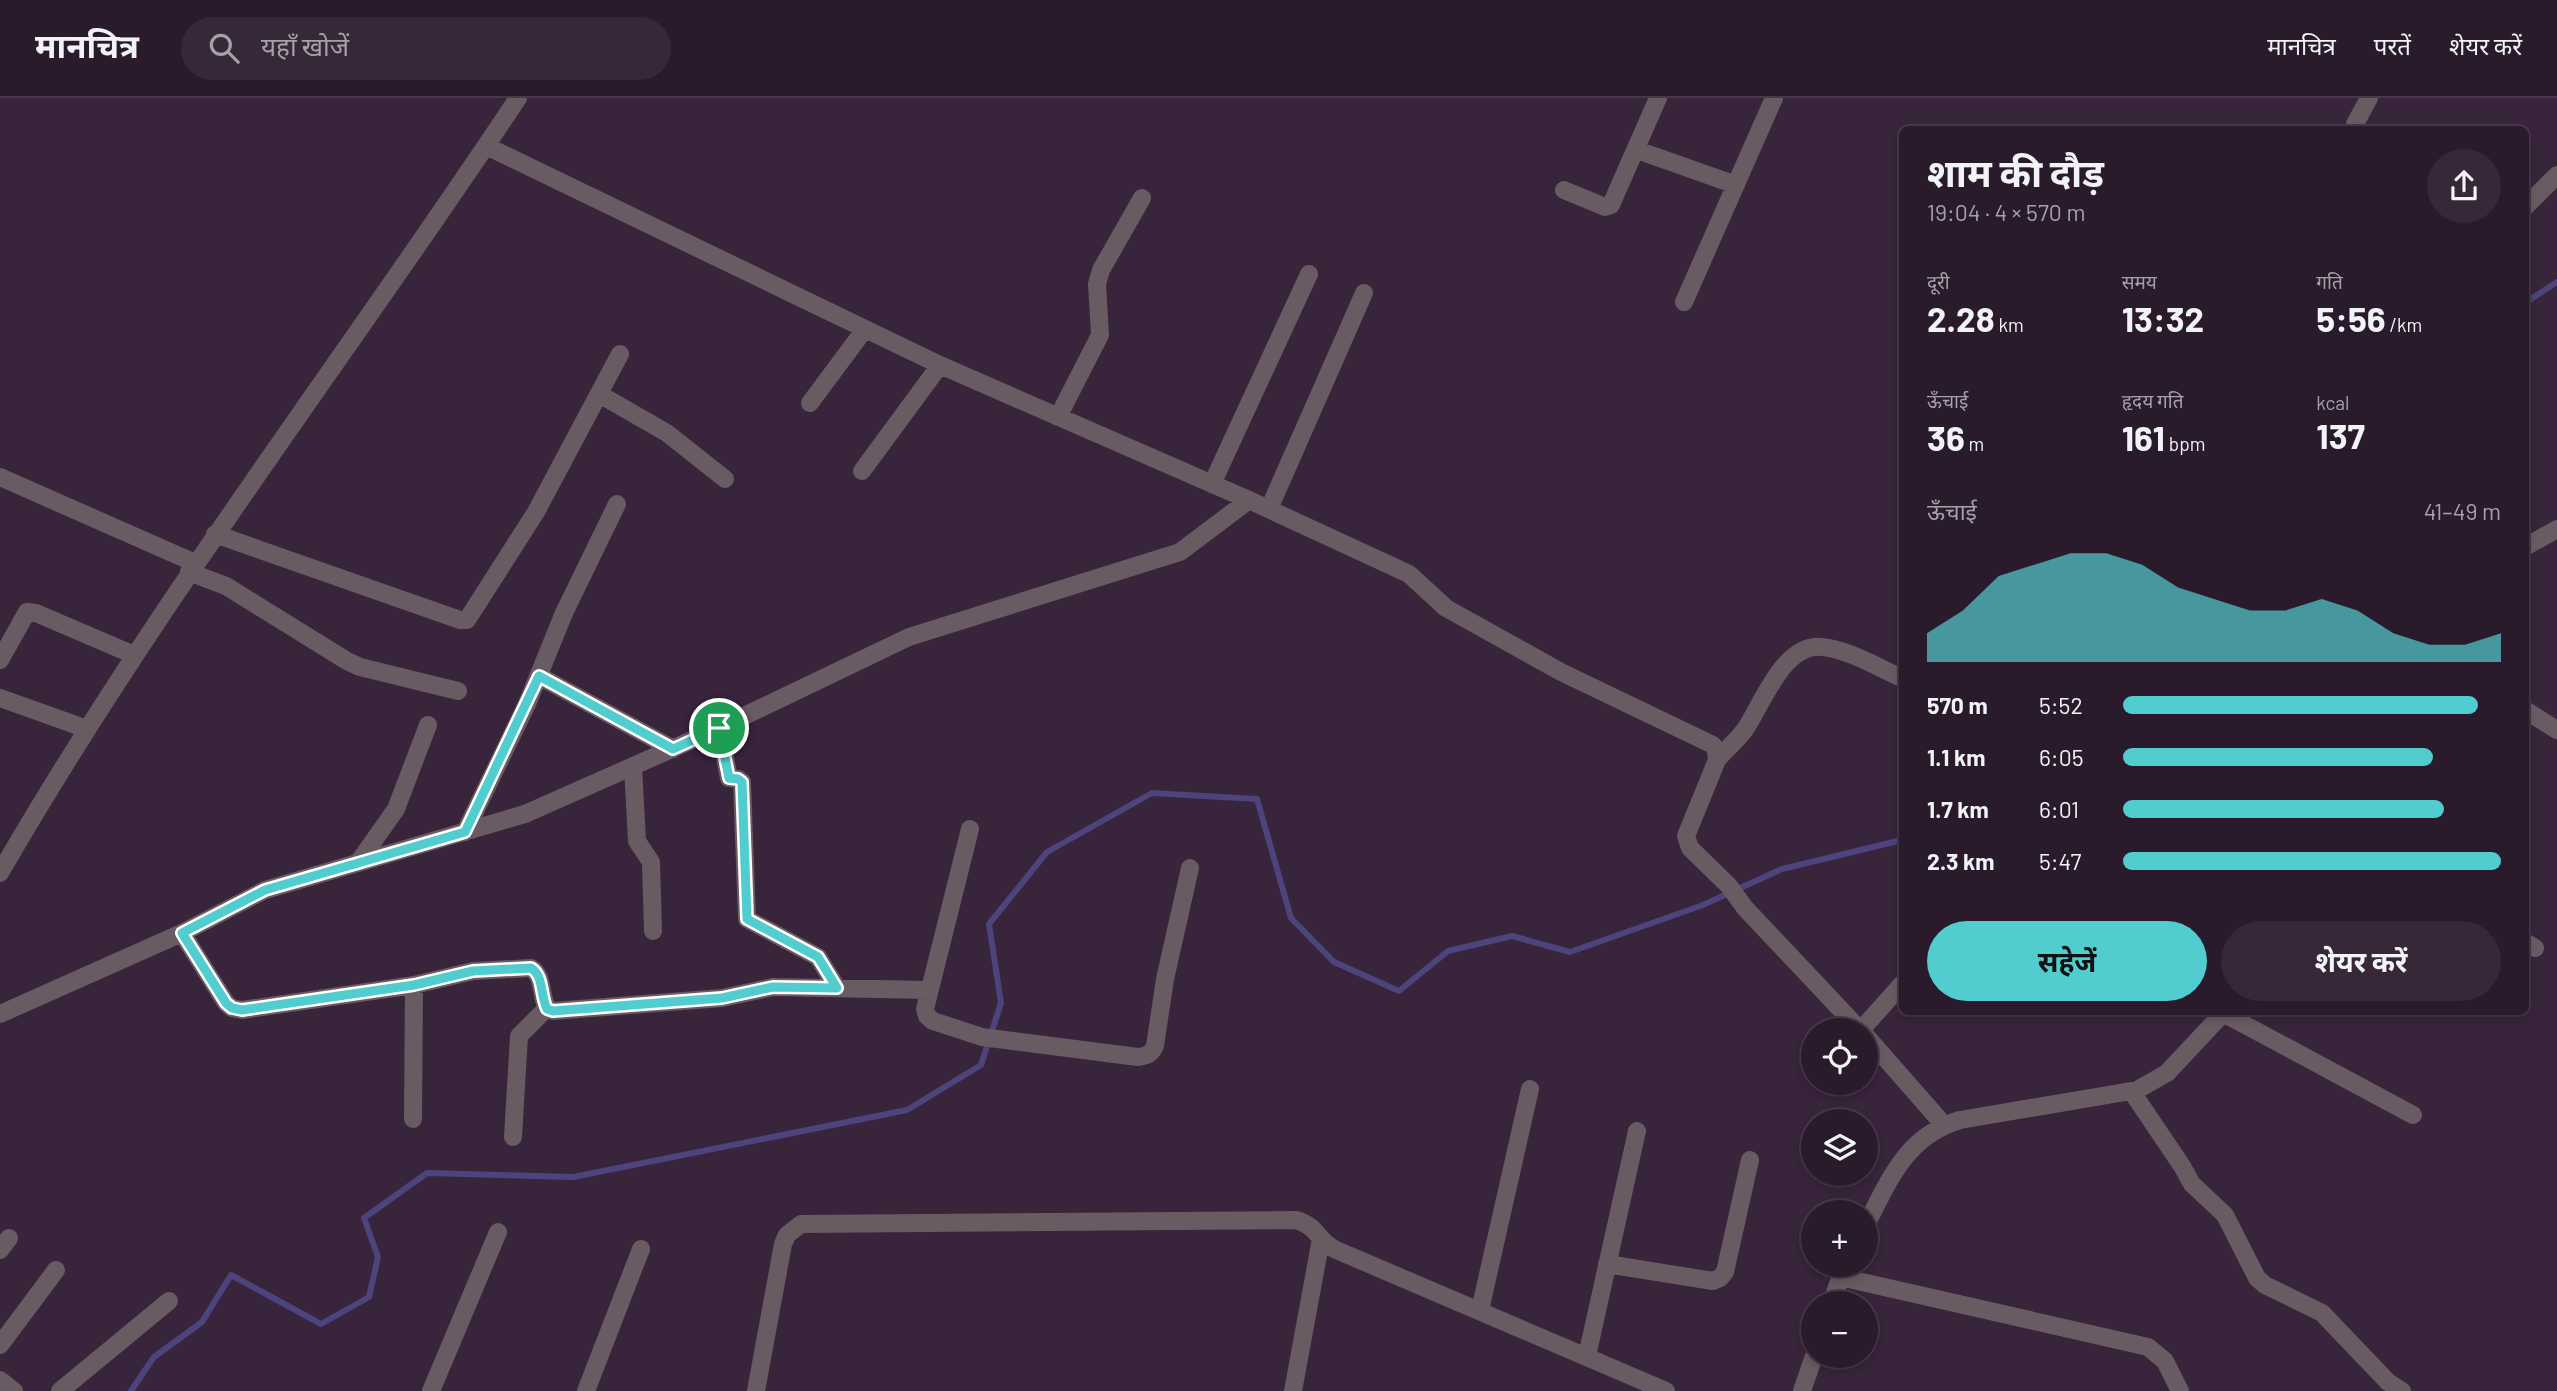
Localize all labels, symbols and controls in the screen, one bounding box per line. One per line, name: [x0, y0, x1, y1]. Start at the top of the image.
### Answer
search box: [181, 17, 671, 80]
text: मानचित्र: [35, 25, 139, 65]
icon: search: [205, 29, 243, 67]
text: यहाँ खोजें: [261, 30, 349, 61]
text: मानचित्र: [2267, 31, 2336, 60]
text: परतें: [2374, 31, 2411, 60]
text: शेयर करें: [2449, 31, 2522, 60]
text: शाम की दौड़: [1927, 149, 2104, 195]
button: share: [2427, 149, 2501, 223]
text: 19:04 · 4 × 570 m: [1927, 198, 2085, 226]
text: दूरी: [1927, 270, 1950, 293]
text: समय: [2122, 270, 2157, 293]
text: गति: [2316, 270, 2343, 293]
text: 2.28: [1927, 297, 1995, 339]
text: 13:32: [2122, 297, 2204, 339]
text: 5:56: [2316, 297, 2386, 339]
text: km: [1995, 313, 2024, 336]
text: /km: [2386, 313, 2422, 336]
text: ऊँचाई: [1927, 389, 1968, 412]
text: हृदय गति: [2122, 389, 2183, 412]
text: kcal: [2316, 391, 2349, 414]
text: 137: [2316, 414, 2365, 456]
text: 36: [1927, 416, 1965, 458]
text: 161: [2122, 416, 2165, 458]
text: m: [1965, 432, 1984, 455]
text: bpm: [2165, 432, 2205, 455]
text: ऊँचाई: [1927, 497, 1977, 525]
text: 41–49 m: [2424, 497, 2501, 525]
text: 570 m: [1927, 691, 1988, 719]
text: 5:52: [2039, 691, 2083, 719]
pin: [689, 698, 749, 758]
icon: arrive: [700, 709, 738, 747]
text: 1.1 km: [1927, 743, 1986, 771]
text: 6:05: [2039, 743, 2083, 771]
text: 1.7 km: [1927, 795, 1989, 823]
text: 6:01: [2039, 795, 2079, 823]
text: 2.3 km: [1927, 847, 1995, 875]
text: 5:47: [2039, 847, 2081, 875]
button: सहेजें: [1927, 921, 2207, 1001]
button: शेयर करें: [2221, 921, 2501, 1001]
map controls: [1801, 1018, 1878, 1368]
button: locate: [1801, 1018, 1878, 1095]
button: layers: [1801, 1109, 1878, 1186]
button: +: [1801, 1200, 1878, 1277]
button: −: [1801, 1291, 1878, 1368]

